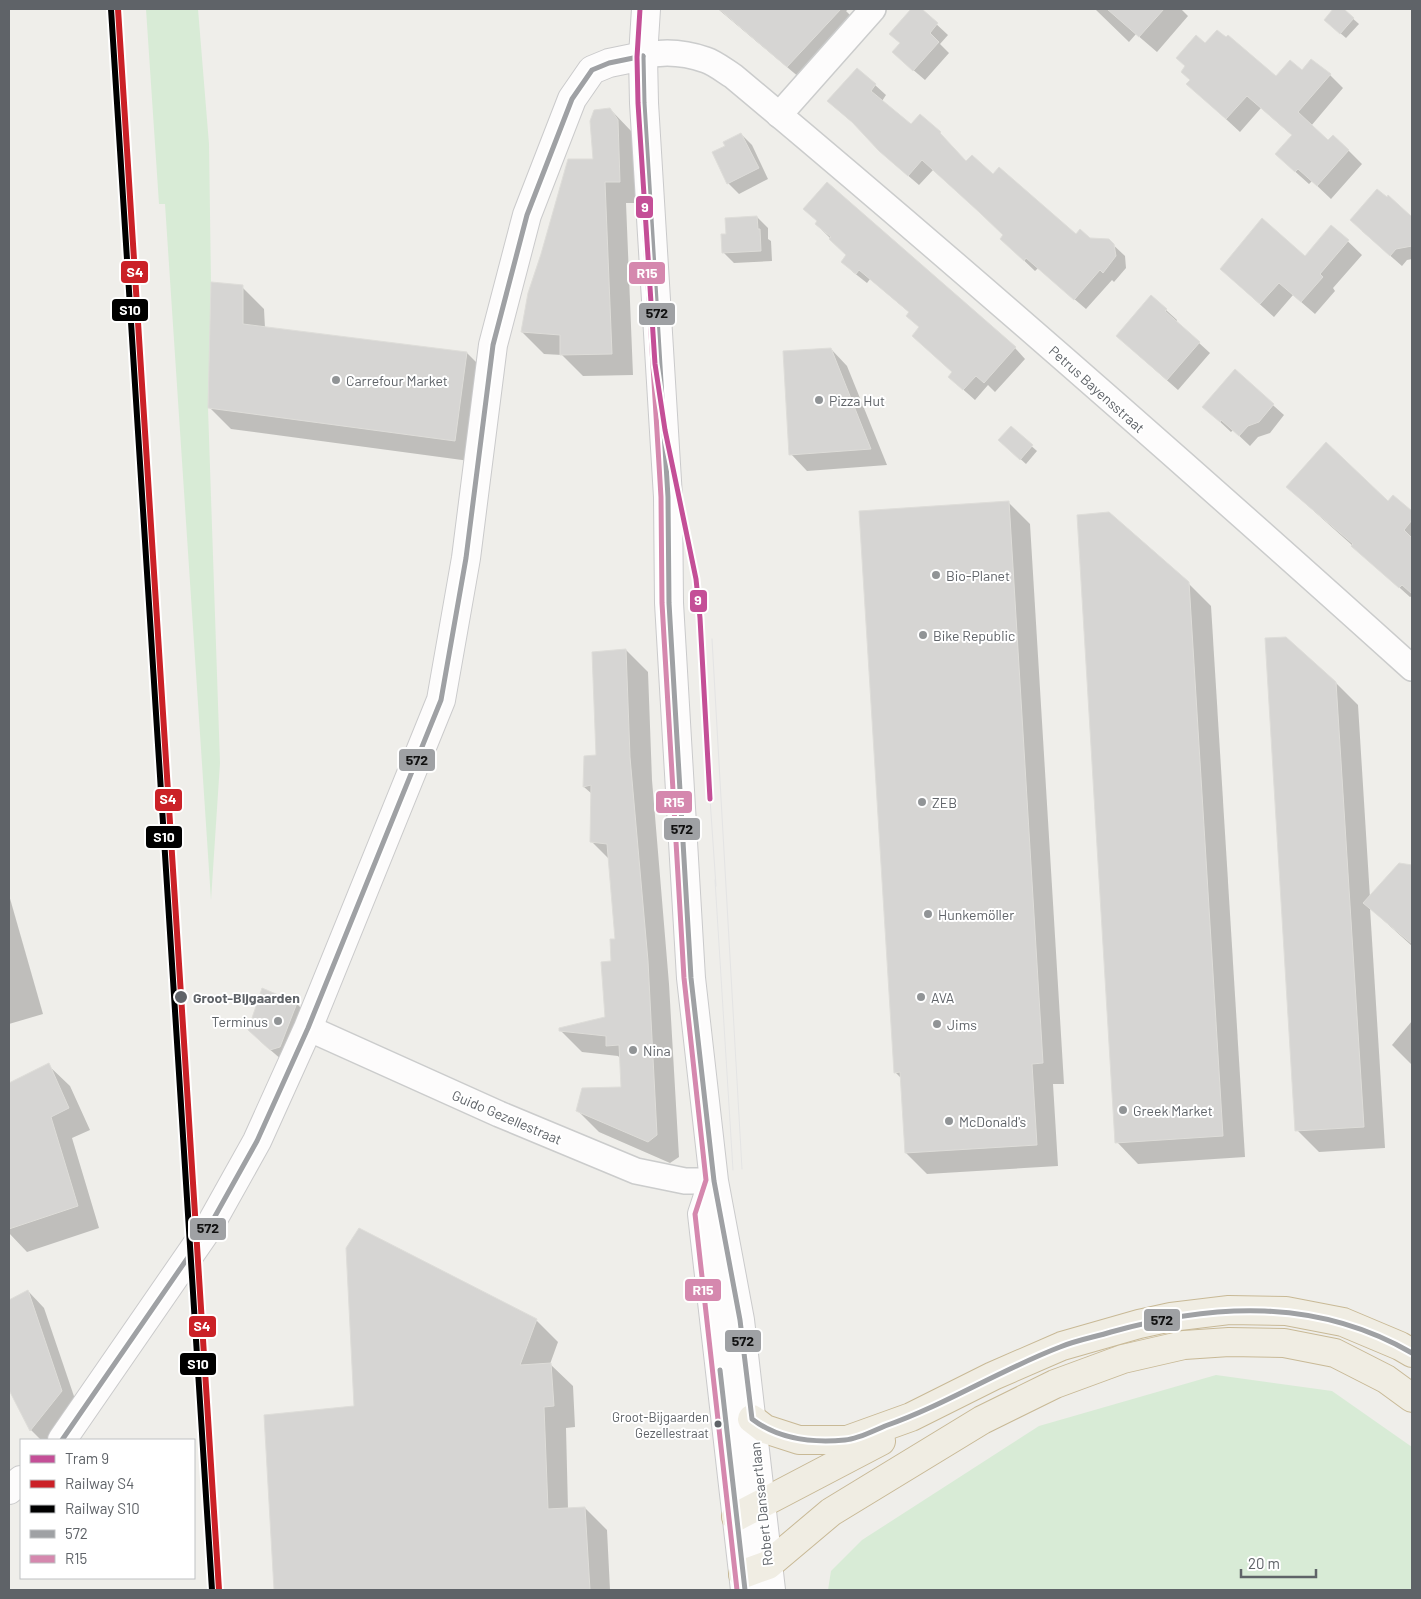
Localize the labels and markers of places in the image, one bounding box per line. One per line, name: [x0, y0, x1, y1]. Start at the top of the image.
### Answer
place label: Carrefour Market: [346, 372, 448, 389]
marker: Carrefour Market: [330, 374, 342, 386]
place label: Pizza Hut: [829, 392, 885, 409]
marker: Pizza Hut: [813, 394, 825, 406]
place label: Bio-Planet: [946, 567, 1010, 584]
marker: Bio-Planet: [930, 569, 942, 581]
place label: Bike Republic: [933, 627, 1015, 644]
marker: Bike Republic: [917, 629, 929, 641]
place label: ZEB: [932, 794, 957, 811]
marker: ZEB: [916, 796, 928, 808]
place label: Hunkemöller: [938, 906, 1014, 923]
marker: Hunkemöller: [922, 908, 934, 920]
marker: Groot-Bijgaarden: [173, 989, 189, 1005]
place label: Groot-Bijgaarden: [193, 989, 300, 1006]
place label: AVA: [931, 989, 955, 1006]
marker: AVA: [915, 991, 927, 1003]
place label: Terminus: [212, 1013, 268, 1030]
marker: Terminus: [272, 1015, 284, 1027]
place label: Jims: [947, 1016, 977, 1033]
marker: Jims: [931, 1018, 943, 1030]
place label: Nina: [643, 1042, 671, 1059]
marker: Nina: [627, 1044, 639, 1056]
place label: Greek Market: [1133, 1102, 1213, 1119]
marker: Greek Market: [1117, 1104, 1129, 1116]
place label: McDonald's: [959, 1113, 1027, 1130]
marker: McDonald's: [943, 1115, 955, 1127]
place label: Groot-Bijgaarden Gezellestraat: [612, 1409, 709, 1441]
marker: Groot-Bijgaarden Gezellestraat: [713, 1419, 723, 1429]

